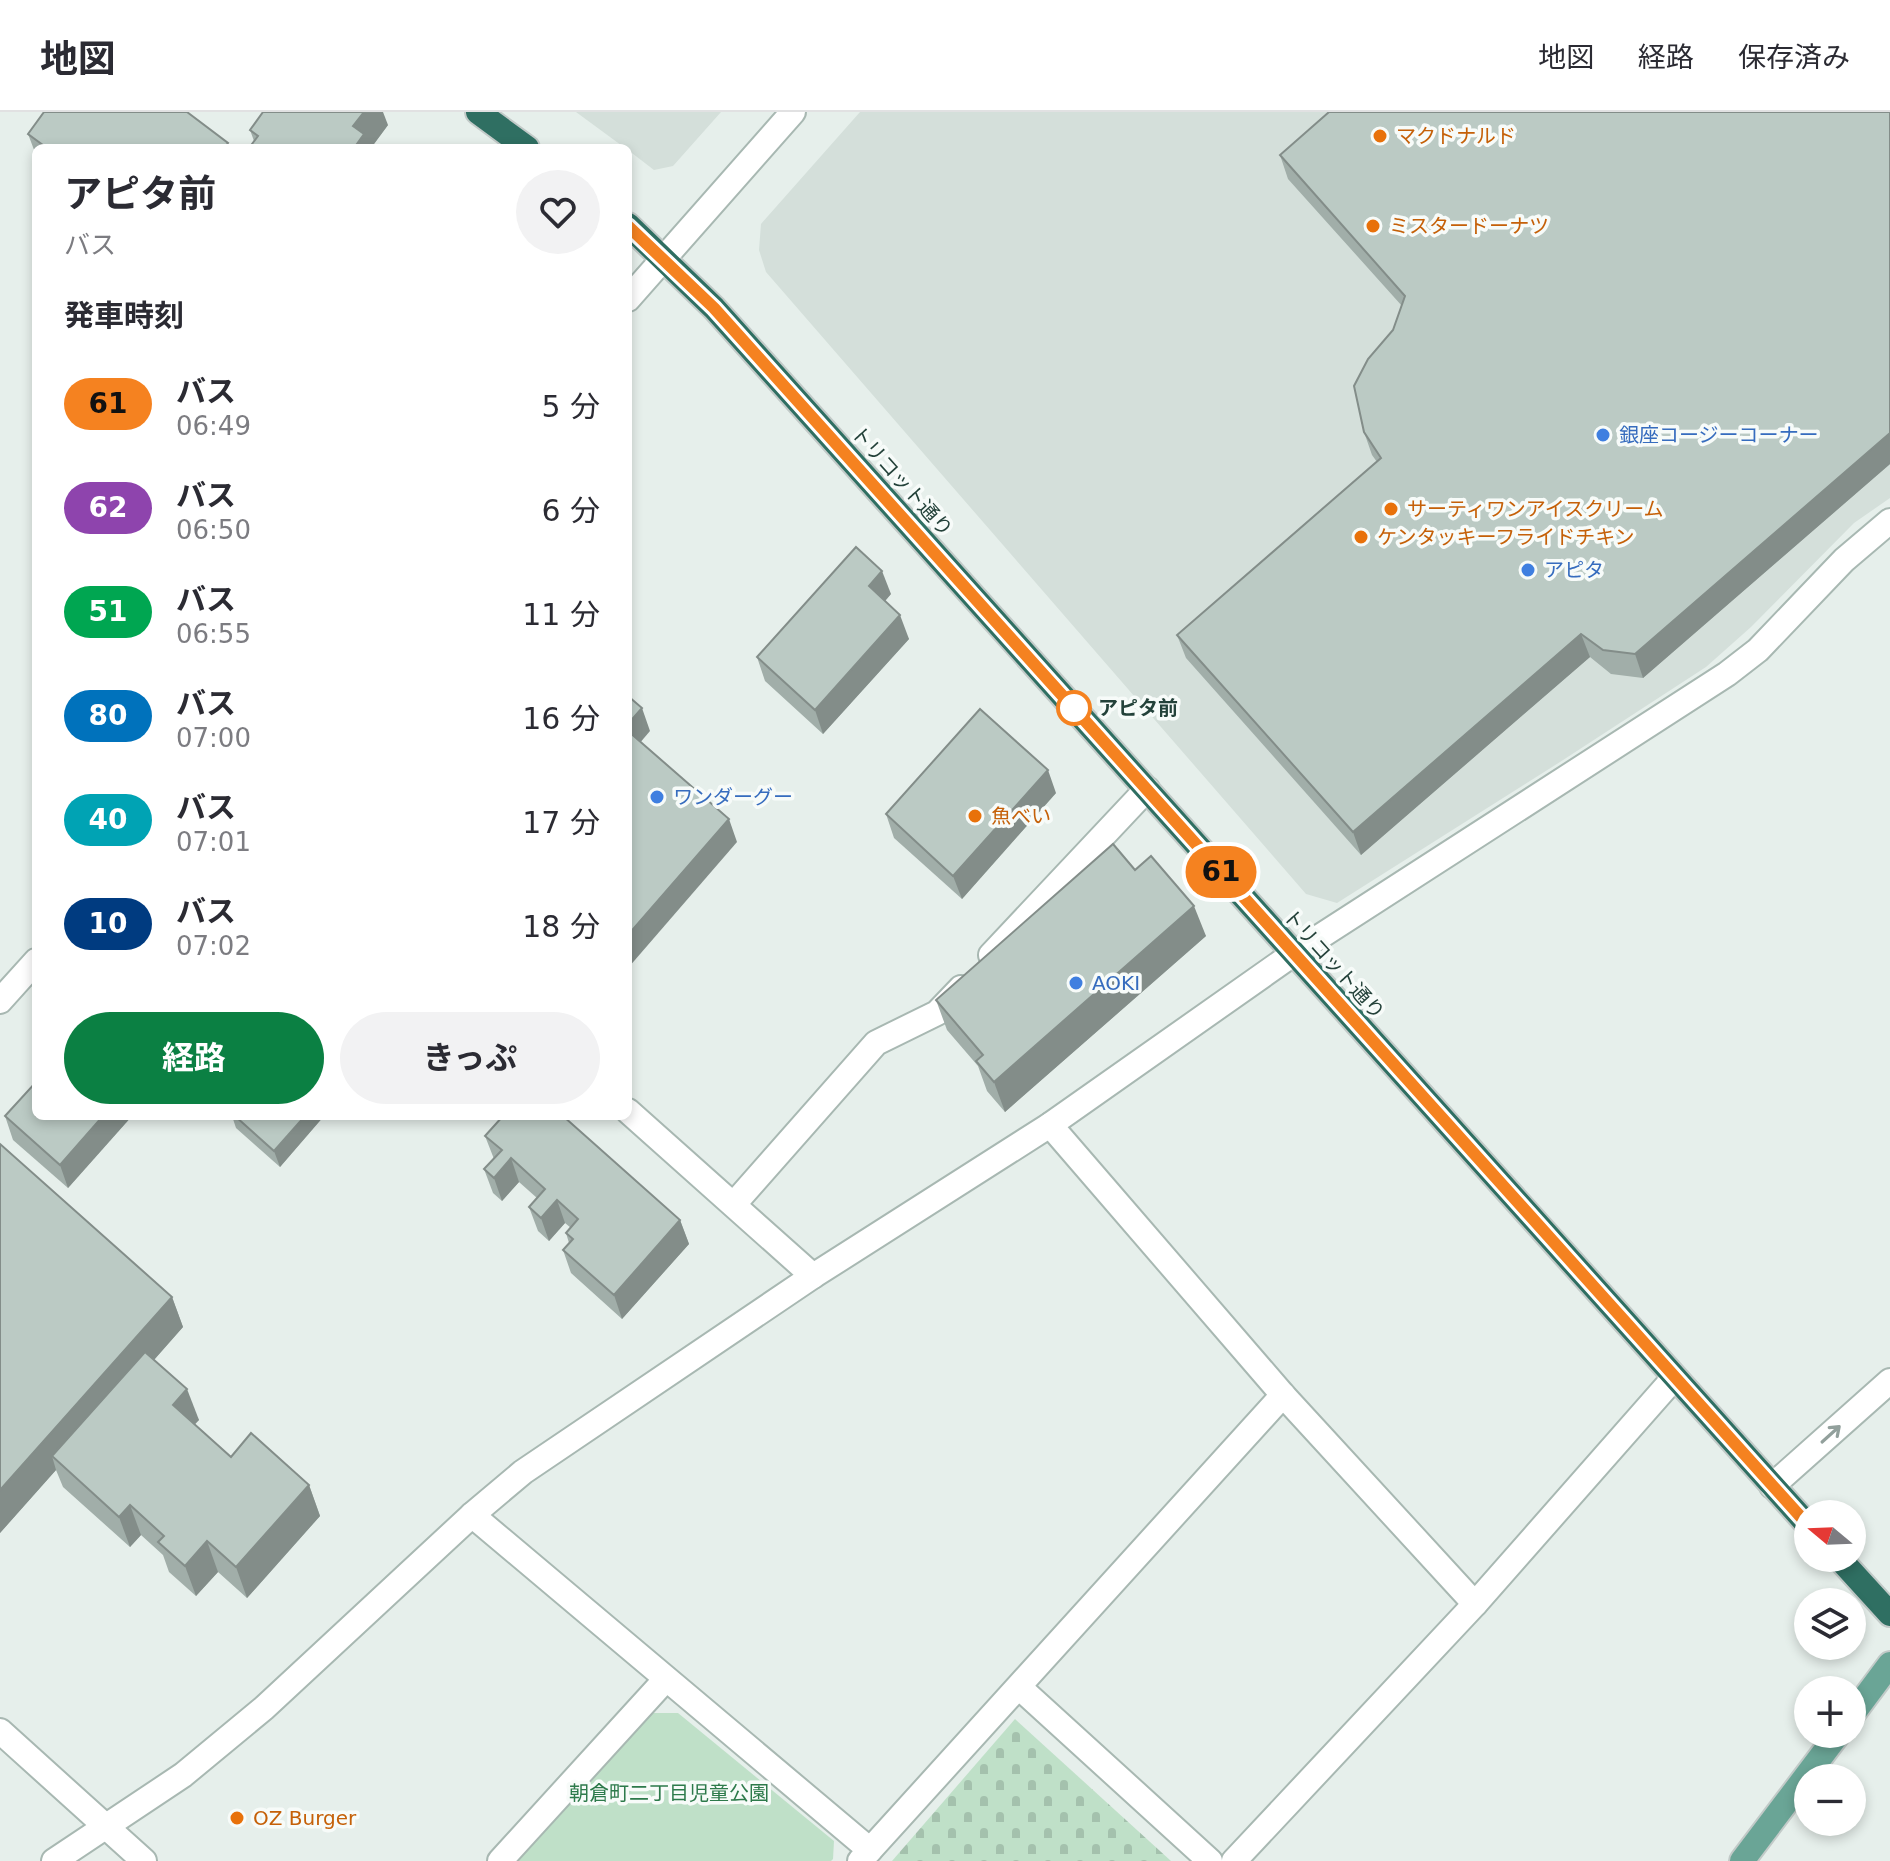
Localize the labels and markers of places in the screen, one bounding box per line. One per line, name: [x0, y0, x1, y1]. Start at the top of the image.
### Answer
place label: マクドナルド: [1396, 124, 1516, 148]
marker: マクドナルド: [1371, 127, 1389, 145]
place label: ミスタードーナツ: [1389, 214, 1549, 238]
marker: ミスタードーナツ: [1364, 217, 1382, 235]
place label: 銀座コージーコーナー: [1619, 423, 1819, 447]
marker: 銀座コージーコーナー: [1594, 426, 1612, 444]
place label: サーティワンアイスクリーム: [1407, 497, 1664, 521]
marker: サーティワンアイスクリーム: [1382, 500, 1400, 518]
place label: ケンタッキーフライドチキン: [1377, 525, 1635, 549]
marker: ケンタッキーフライドチキン: [1352, 528, 1370, 546]
place label: アピタ: [1544, 558, 1604, 582]
marker: アピタ: [1519, 561, 1537, 579]
marker: アピタ前: [1057, 691, 1091, 725]
place label: アピタ前: [1098, 696, 1178, 720]
place label: ワンダーグー: [673, 785, 793, 809]
marker: ワンダーグー: [648, 788, 666, 806]
place label: 魚べい: [991, 804, 1051, 828]
marker: 魚べい: [966, 807, 984, 825]
place label: AOKI: [1092, 971, 1140, 995]
marker: AOKI: [1067, 974, 1085, 992]
place label: OZ Burger: [253, 1806, 357, 1830]
marker: OZ Burger: [228, 1809, 246, 1827]

